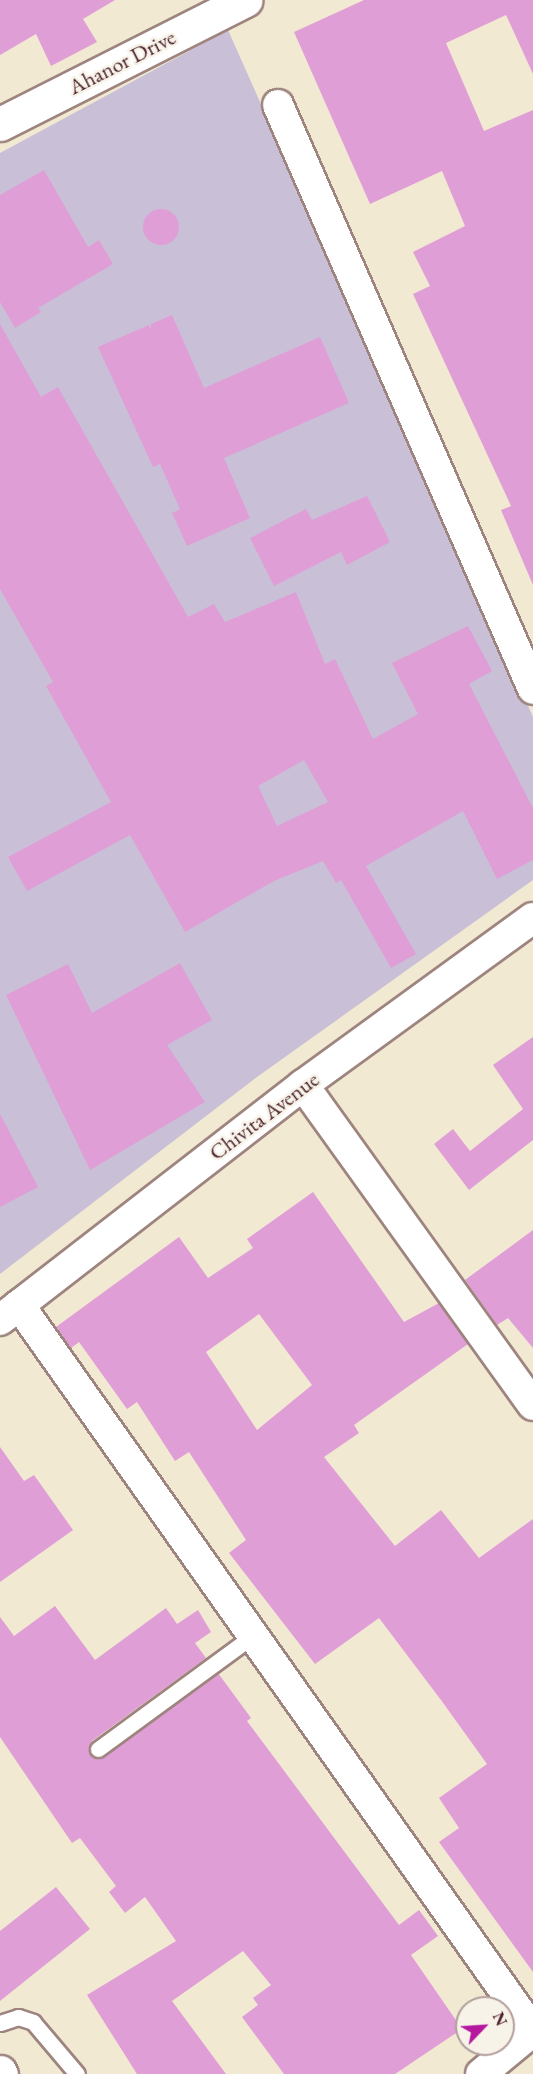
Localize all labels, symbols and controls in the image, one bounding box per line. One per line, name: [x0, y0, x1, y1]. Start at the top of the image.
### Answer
street label: Ahanor Drive: [64, 24, 180, 100]
street label: Chivita Avenue: [204, 1066, 324, 1166]
north arrow: [455, 1996, 515, 2056]
text: N: [488, 2009, 512, 2029]

